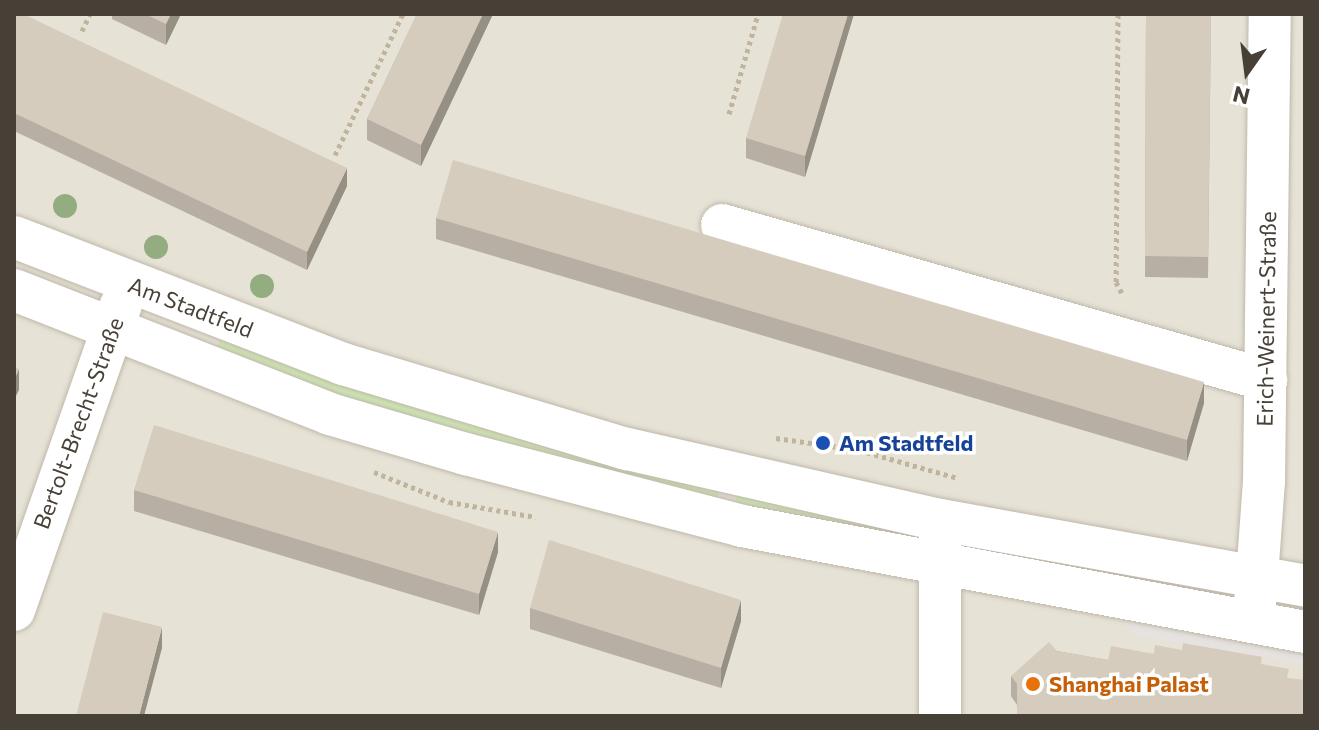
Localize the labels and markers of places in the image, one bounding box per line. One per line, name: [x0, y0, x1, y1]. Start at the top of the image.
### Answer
place label: Am Stadtfeld: [839, 430, 973, 456]
marker: Am Stadtfeld: [814, 434, 832, 452]
place label: Shanghai Palast: [1049, 671, 1209, 697]
marker: Shanghai Palast: [1024, 675, 1042, 693]

